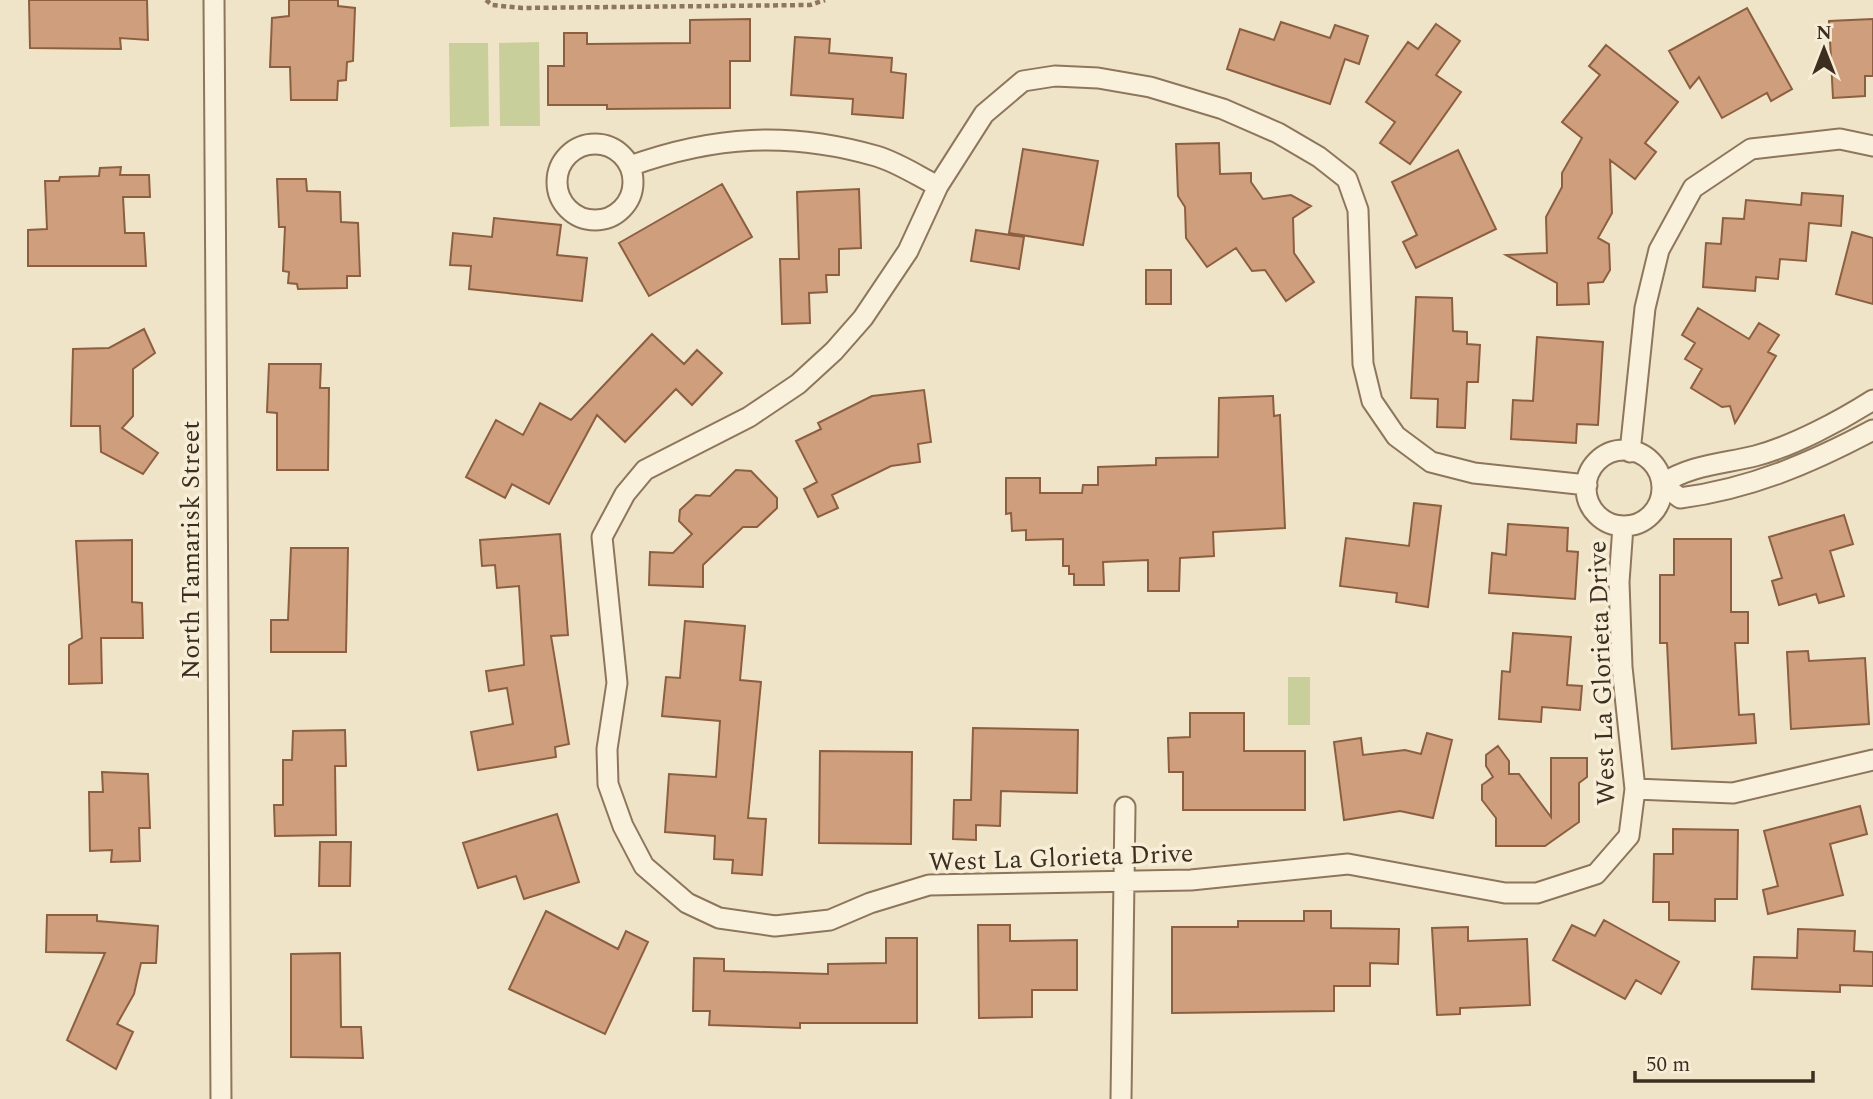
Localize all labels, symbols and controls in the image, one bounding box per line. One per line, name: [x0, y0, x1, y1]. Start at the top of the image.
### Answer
north arrow: [1789, 14, 1859, 84]
text: N: [1816, 19, 1832, 48]
street label: North Tamarisk Street: [171, 420, 211, 680]
street label: West La Glorieta Drive: [1577, 540, 1627, 806]
street label: West La Glorieta Drive: [928, 833, 1194, 883]
scale bar: [1635, 1040, 1814, 1084]
text: 50 m: [1646, 1049, 1690, 1081]

